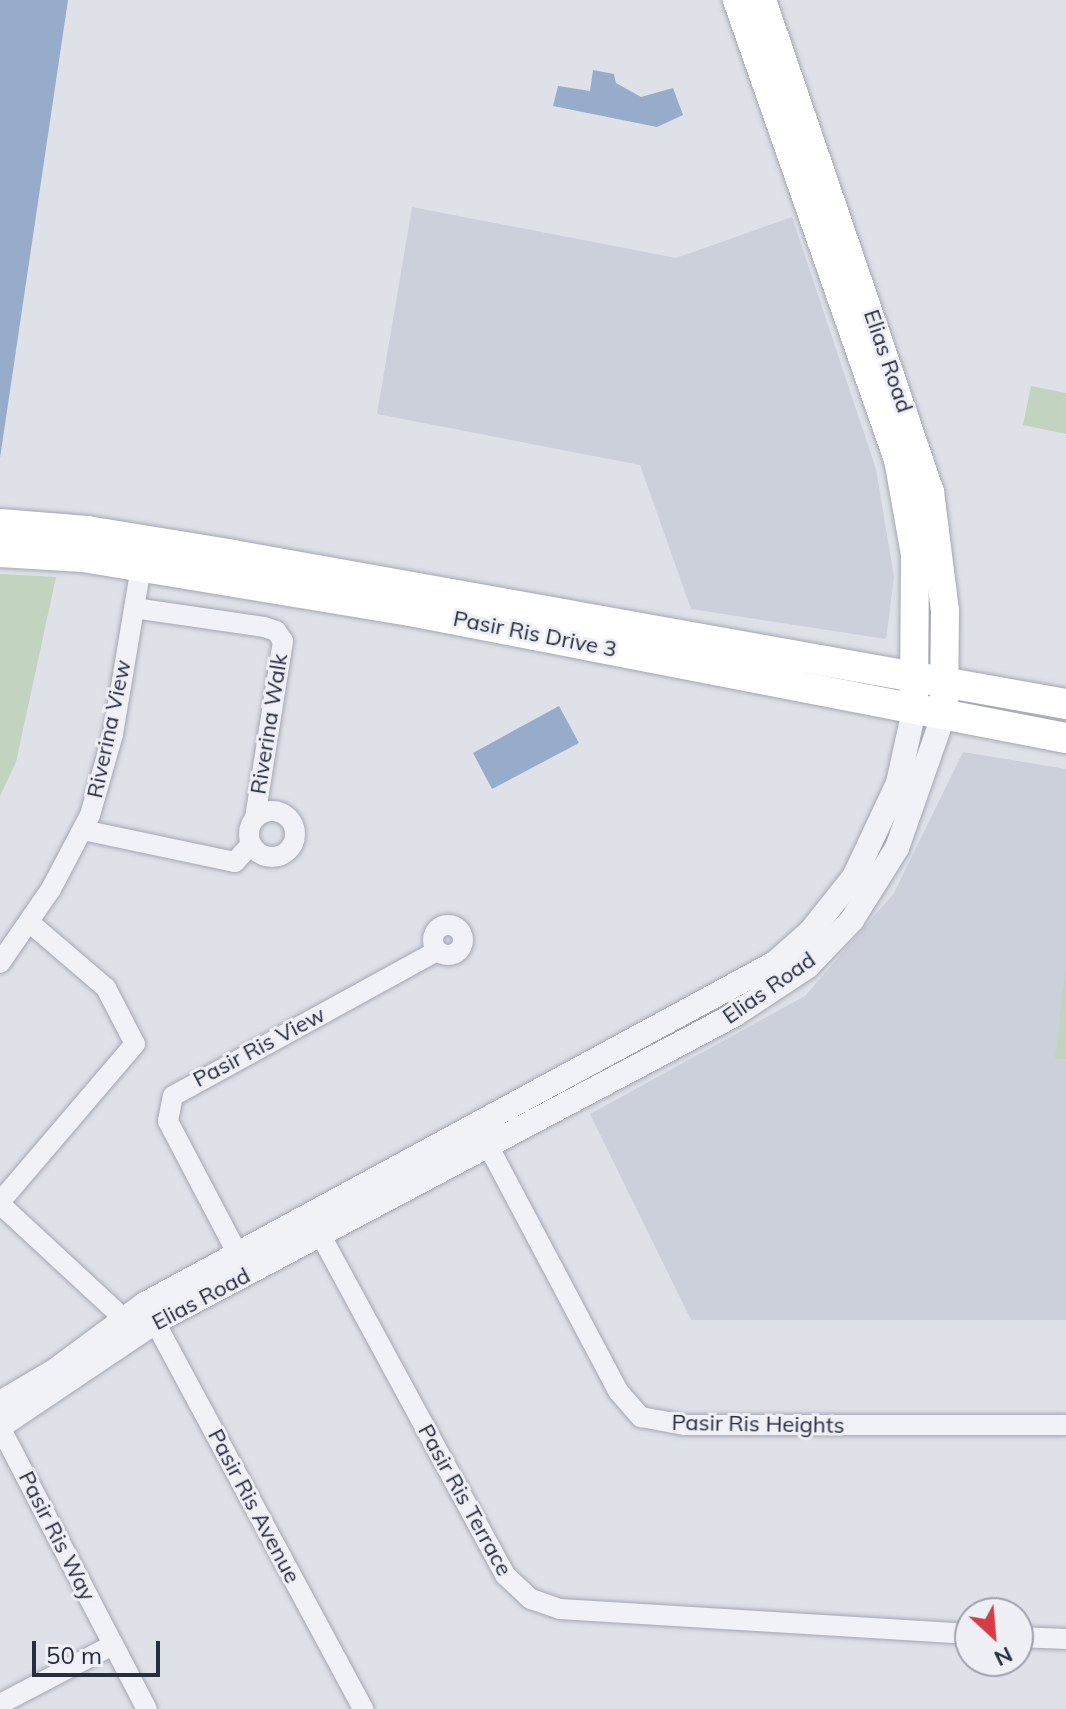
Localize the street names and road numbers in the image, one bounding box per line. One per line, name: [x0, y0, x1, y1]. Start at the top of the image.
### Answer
street label: Elias Road: [858, 306, 918, 416]
street label: Pasir Ris Drive 3: [451, 605, 619, 663]
street label: Riverina Walk: [245, 652, 293, 796]
street label: Riverina View: [81, 658, 137, 800]
street label: Elias Road: [718, 946, 820, 1030]
street label: Pasir Ris View: [189, 1001, 329, 1093]
street label: Elias Road: [147, 1262, 255, 1336]
street label: Pasir Ris Heights: [671, 1409, 845, 1439]
street label: Pasir Ris Terrace: [412, 1420, 518, 1580]
street label: Pasir Ris Avenue: [202, 1424, 306, 1588]
street label: Pasir Ris Way: [13, 1467, 101, 1605]

